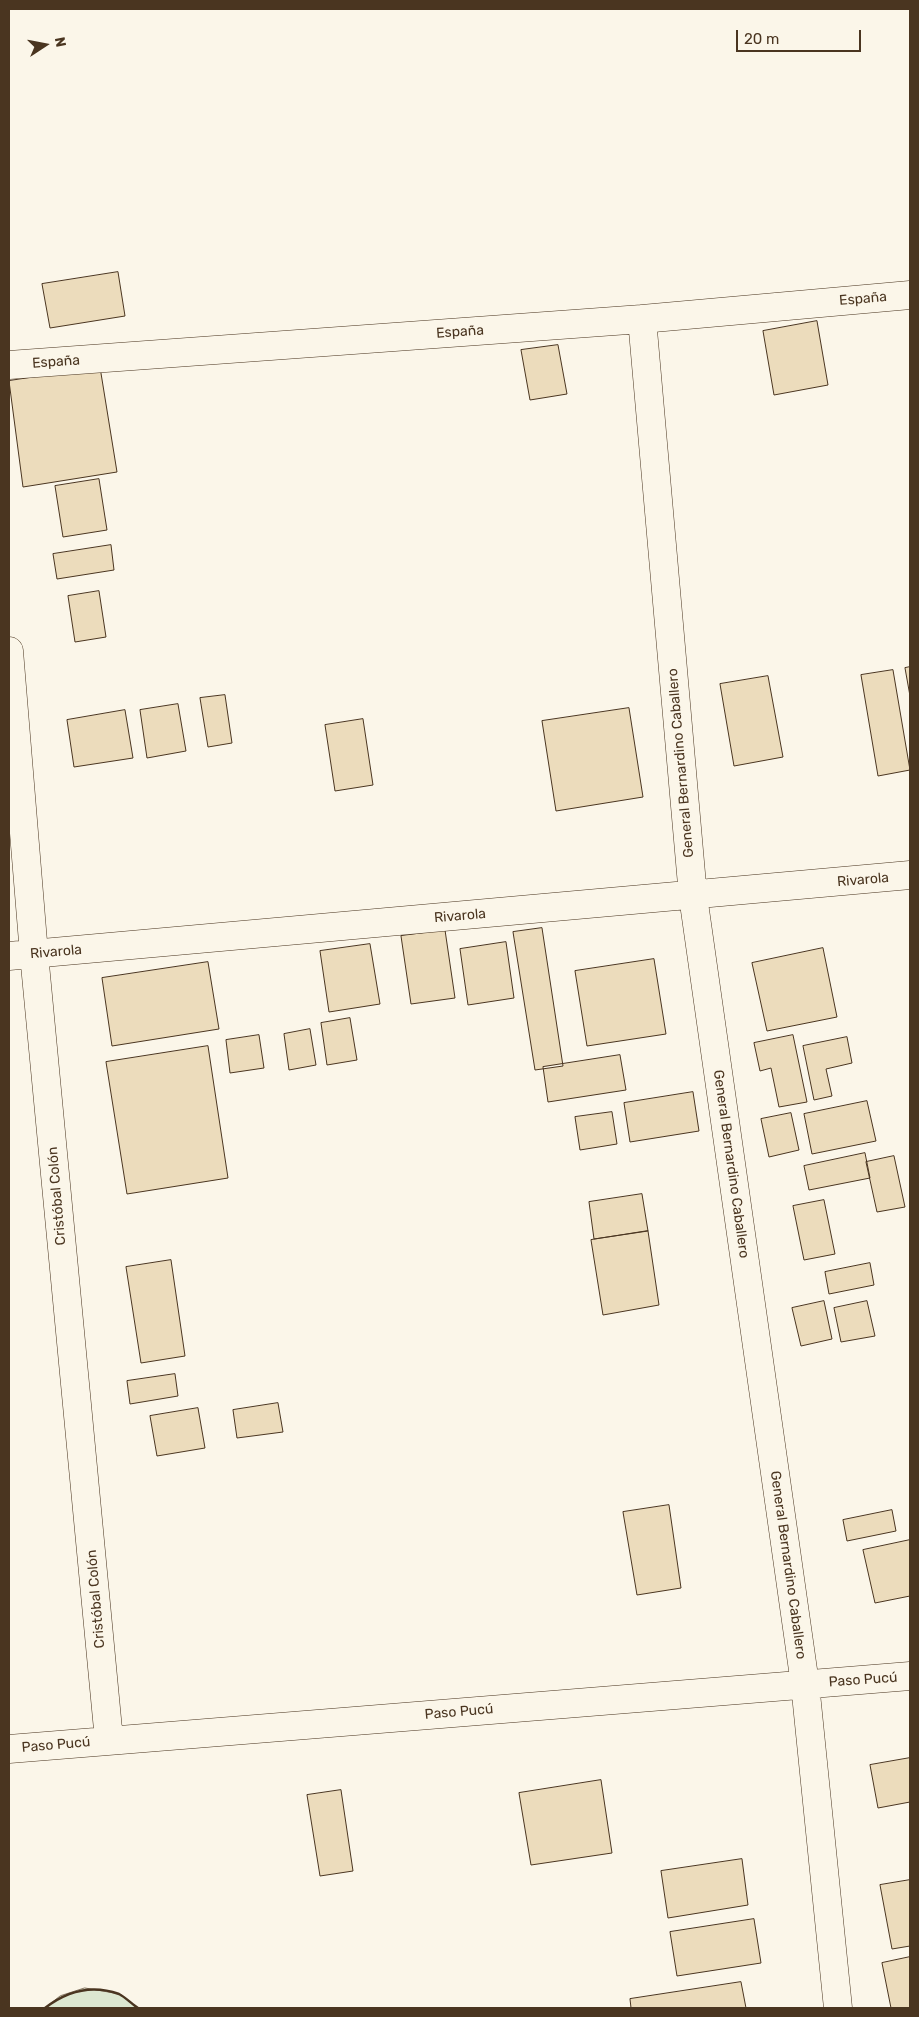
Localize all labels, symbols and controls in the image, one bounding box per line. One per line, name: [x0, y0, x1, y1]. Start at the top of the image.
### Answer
north arrow: [20, 20, 70, 70]
scale bar: [739, 20, 864, 52]
text: 20 m: [744, 30, 779, 48]
text: N: [51, 35, 70, 49]
street label: España: [838, 289, 888, 309]
street label: España: [436, 322, 484, 342]
street label: España: [32, 352, 80, 372]
street label: General Bernardino Caballero: [664, 668, 698, 858]
street label: Rivarola: [836, 869, 890, 891]
street label: Rivarola: [433, 905, 487, 927]
street label: Rivarola: [29, 941, 83, 963]
street label: General Bernardino Caballero: [709, 1069, 753, 1259]
street label: Cristóbal Colón: [44, 1146, 70, 1246]
street label: General Bernardino Caballero: [766, 1470, 810, 1660]
street label: Cristóbal Colón: [83, 1549, 109, 1649]
street label: Paso Pucú: [828, 1669, 898, 1691]
street label: Paso Pucú: [424, 1701, 494, 1723]
street label: Paso Pucú: [21, 1734, 91, 1756]

